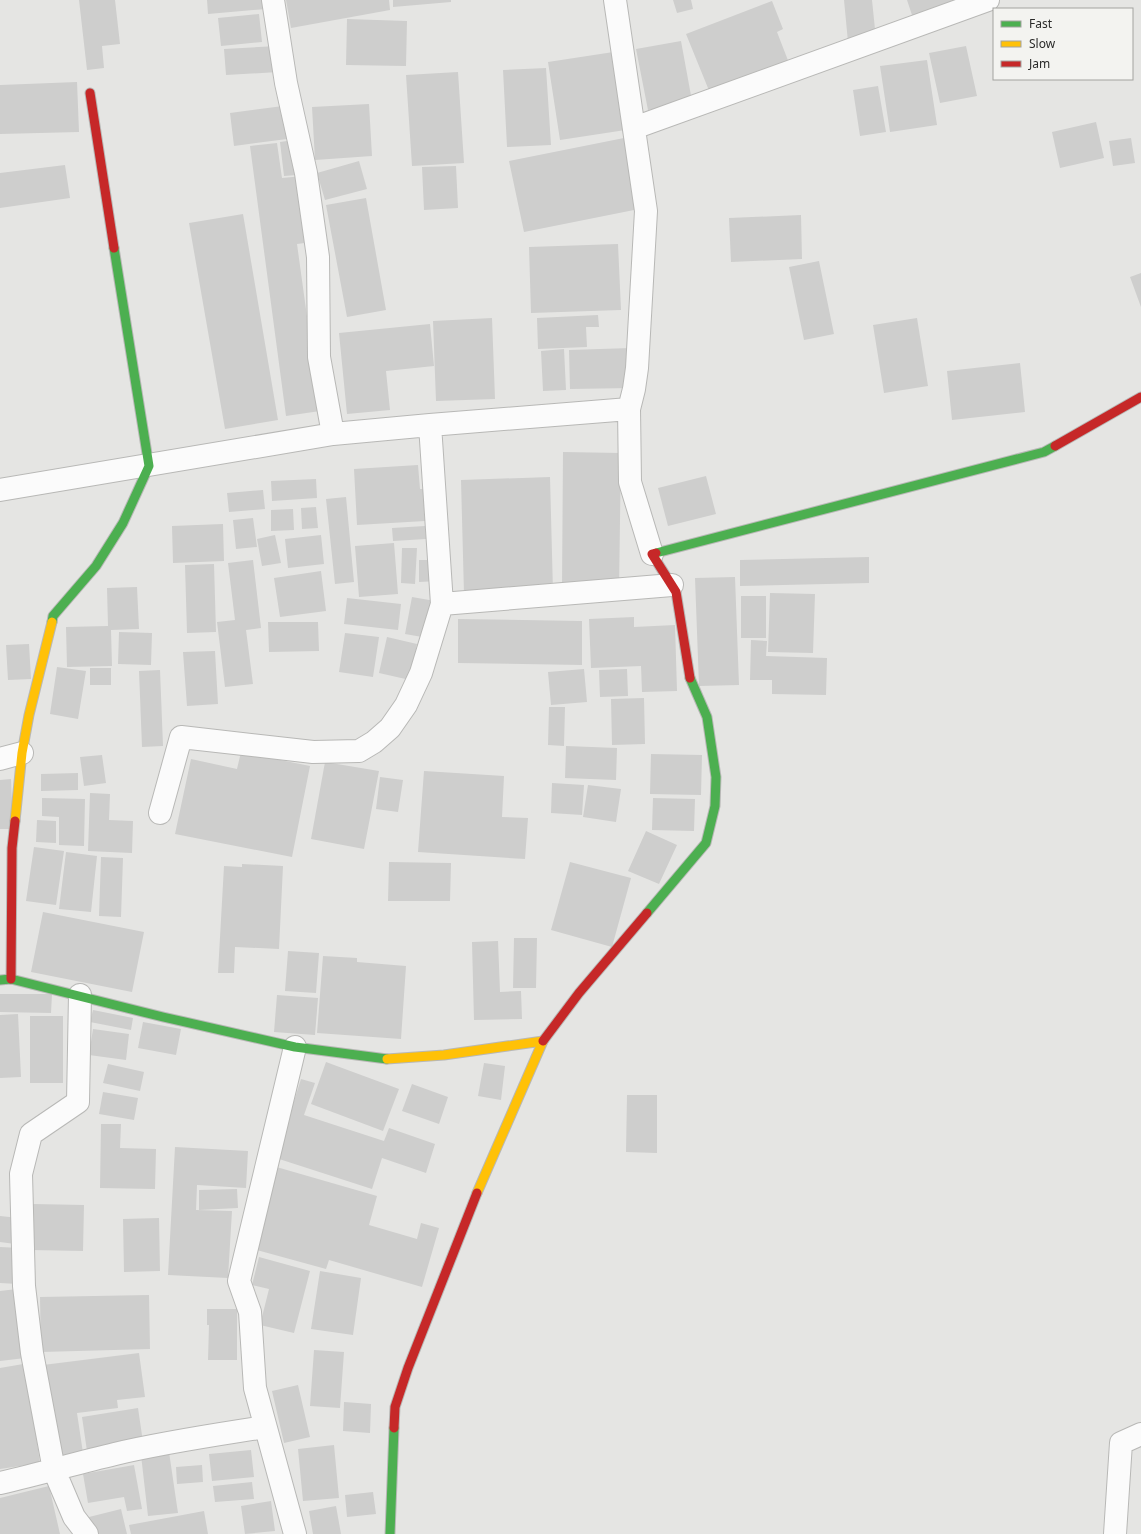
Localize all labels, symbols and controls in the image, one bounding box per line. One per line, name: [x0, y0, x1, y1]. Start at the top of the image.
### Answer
legend: [993, 8, 1133, 80]
text: Fast: [1029, 15, 1053, 32]
text: Slow: [1029, 35, 1056, 52]
text: Jam: [1028, 55, 1050, 72]

